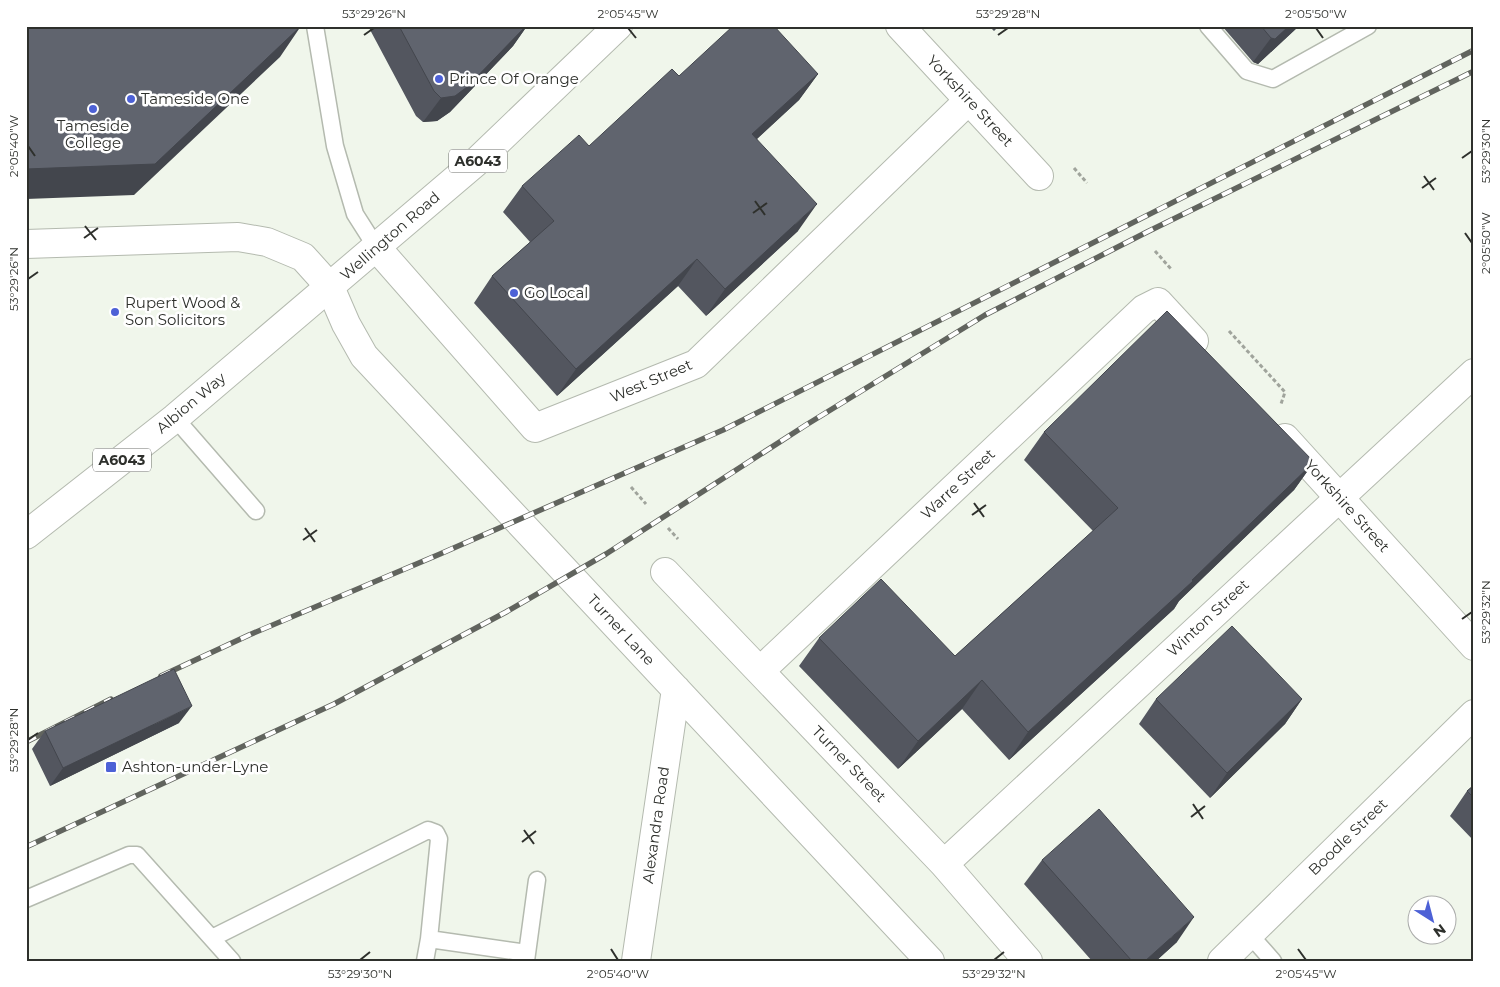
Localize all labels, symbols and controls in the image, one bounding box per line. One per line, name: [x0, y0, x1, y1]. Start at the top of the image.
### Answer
text: 53°29'26"N: [342, 6, 406, 21]
text: 2°05'45"W: [597, 6, 659, 21]
text: 53°29'28"N: [976, 6, 1040, 21]
text: 2°05'50"W: [1285, 6, 1347, 21]
street label: Yorkshire Street: [923, 51, 1018, 150]
place label: Prince Of Orange: [449, 69, 579, 88]
marker: Prince Of Orange: [433, 73, 445, 85]
place label: Tameside One: [141, 89, 249, 108]
marker: Tameside One: [125, 93, 137, 105]
marker: Tameside College: [87, 103, 99, 115]
text: 2°05'40"W: [6, 115, 21, 177]
place label: Tameside College: [57, 116, 129, 152]
text: 53°29'30"N: [1478, 119, 1493, 183]
road number: A6043: [449, 150, 507, 172]
street label: Wellington Road: [336, 187, 443, 284]
text: 2°05'50"W: [1478, 212, 1493, 274]
text: 53°29'26"N: [6, 247, 21, 311]
place label: Go Local: [524, 283, 588, 302]
marker: Go Local: [508, 287, 520, 299]
place label: Rupert Wood & Son Solicitors: [125, 293, 240, 329]
marker: Rupert Wood & Son Solicitors: [109, 306, 121, 318]
street label: West Street: [607, 355, 695, 406]
street label: Albion Way: [152, 367, 230, 437]
street label: Warre Street: [917, 444, 999, 523]
road number: A6043: [93, 448, 151, 472]
street label: Yorkshire Street: [1301, 455, 1394, 556]
street label: Winton Street: [1163, 575, 1253, 660]
text: 53°29'32"N: [1478, 580, 1493, 644]
street label: Turner Lane: [584, 590, 659, 669]
text: 53°29'28"N: [6, 708, 21, 772]
street label: Turner Street: [808, 721, 891, 806]
place label: Ashton-under-Lyne: [122, 757, 268, 776]
marker: Ashton-under-Lyne: [104, 760, 118, 774]
street label: Alexandra Road: [638, 765, 673, 885]
street label: Boodle Street: [1304, 794, 1391, 879]
north arrow: [1408, 894, 1458, 944]
text: N: [1430, 920, 1450, 941]
text: 53°29'30"N: [328, 966, 392, 981]
text: 2°05'40"W: [587, 966, 649, 981]
text: 53°29'32"N: [962, 966, 1026, 981]
text: 2°05'45"W: [1275, 966, 1337, 981]

